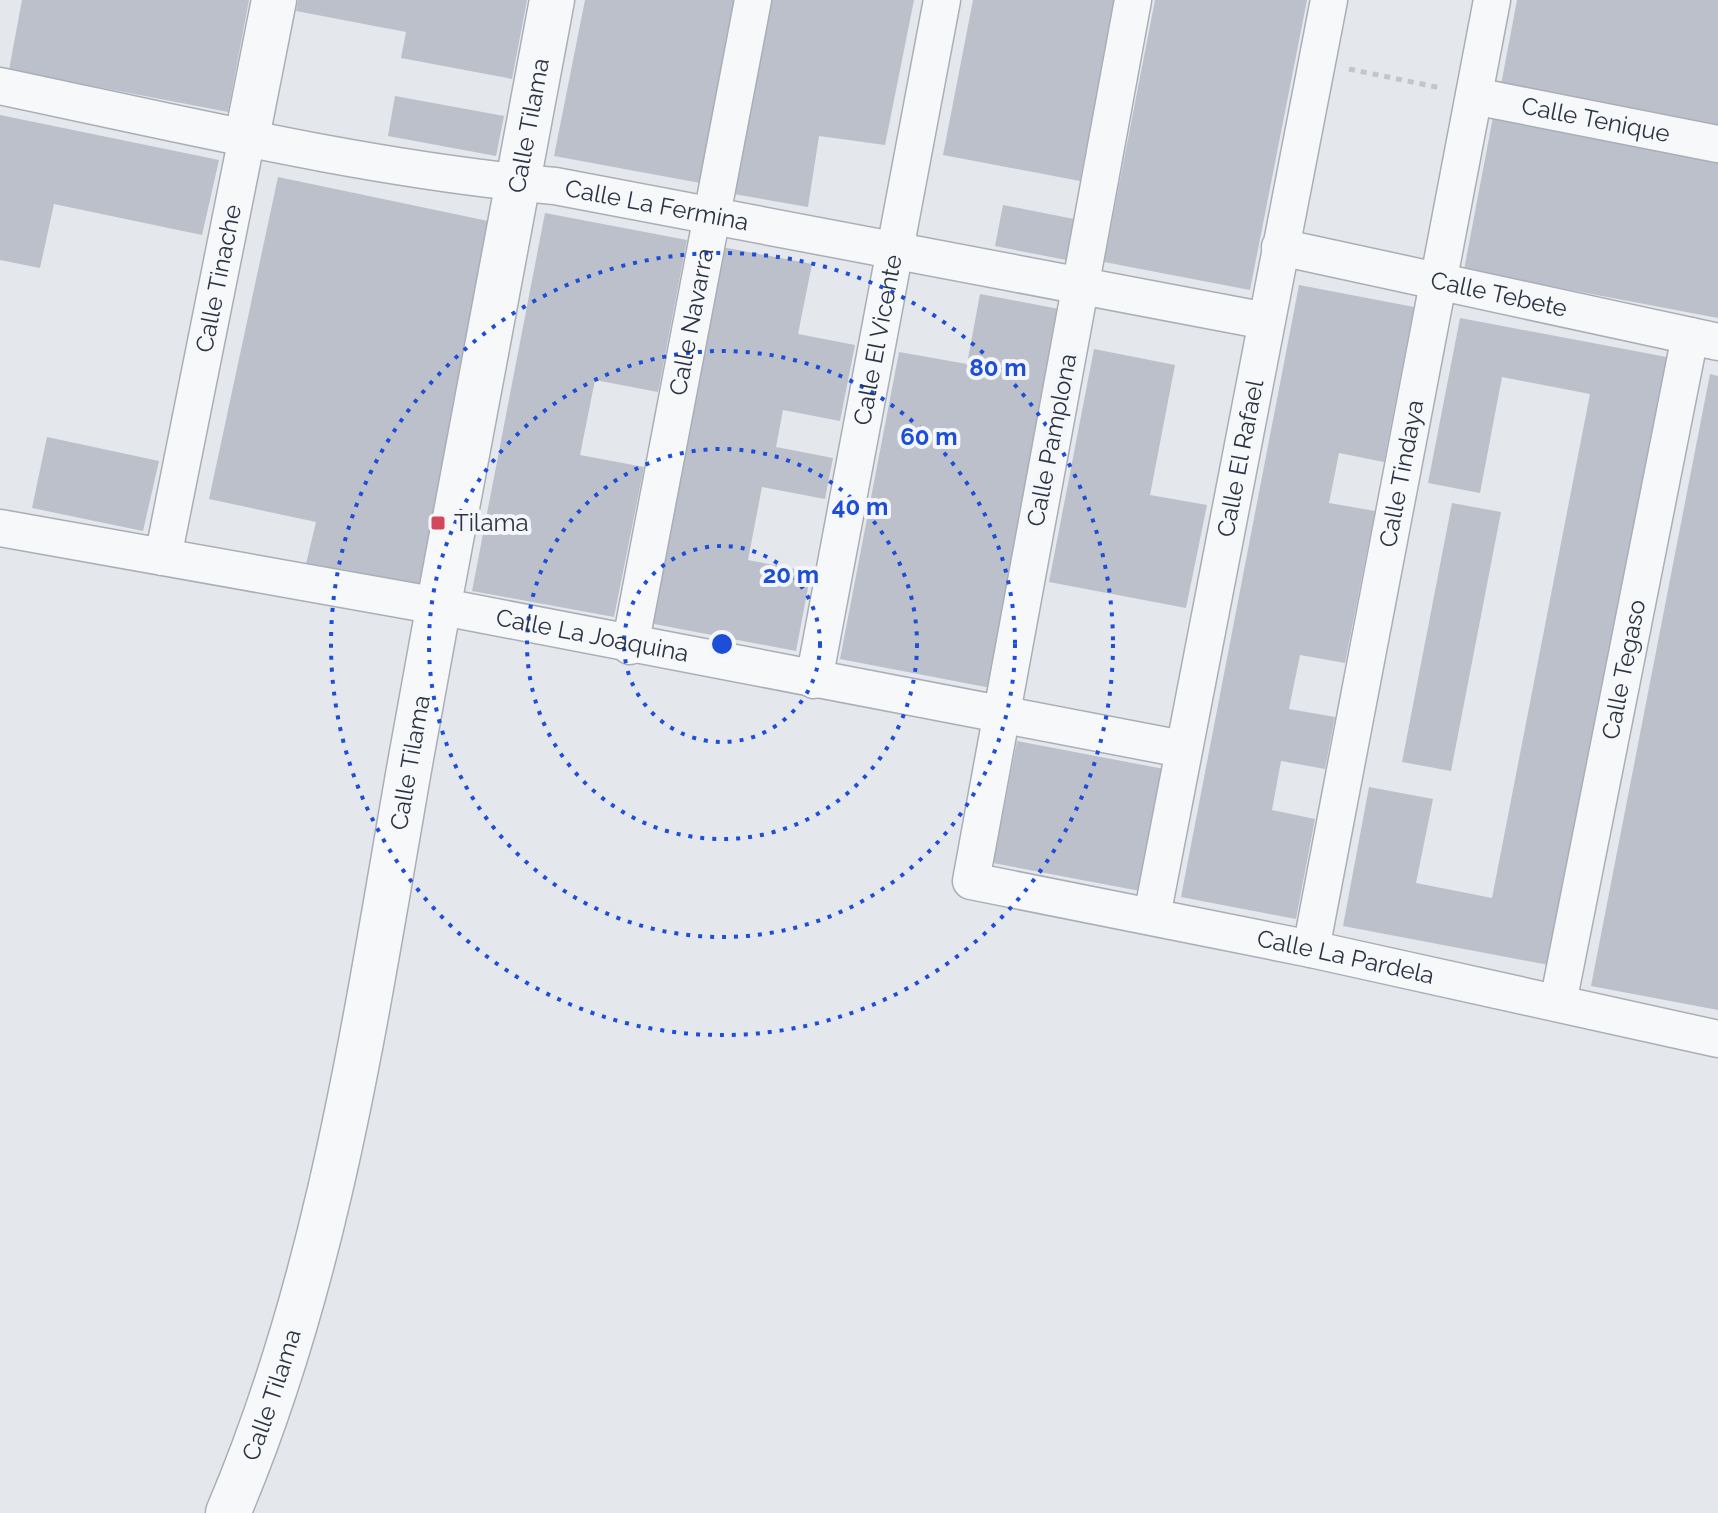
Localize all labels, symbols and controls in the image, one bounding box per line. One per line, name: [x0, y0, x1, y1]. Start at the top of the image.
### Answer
street label: Calle Tilama: [502, 56, 555, 195]
street label: Calle Tenique: [1519, 91, 1672, 148]
street label: Calle La Fermina: [563, 173, 751, 236]
street label: Calle Tinache: [189, 202, 247, 355]
street label: Calle Navarra: [663, 246, 719, 398]
street label: Calle El Vicente: [847, 252, 908, 428]
street label: Calle Tebete: [1428, 265, 1570, 323]
street label: Calle Pamplona: [1021, 351, 1082, 529]
text: 80 m: [969, 353, 1027, 382]
street label: Calle El Rafael: [1211, 377, 1269, 539]
street label: Calle Tindaya: [1373, 397, 1429, 550]
text: 60 m: [900, 422, 958, 451]
text: 40 m: [832, 492, 888, 521]
place label: Tilama: [454, 508, 529, 537]
marker: Tilama: [429, 514, 447, 532]
text: 20 m: [763, 560, 819, 589]
street label: Calle Tegaso: [1596, 597, 1652, 742]
street label: Calle La Joaquina: [494, 602, 691, 668]
centre of rings: [708, 630, 736, 658]
street label: Calle Tilama: [384, 693, 436, 832]
street label: Calle La Pardela: [1254, 924, 1437, 990]
street label: Calle Tilama: [236, 1326, 307, 1465]

